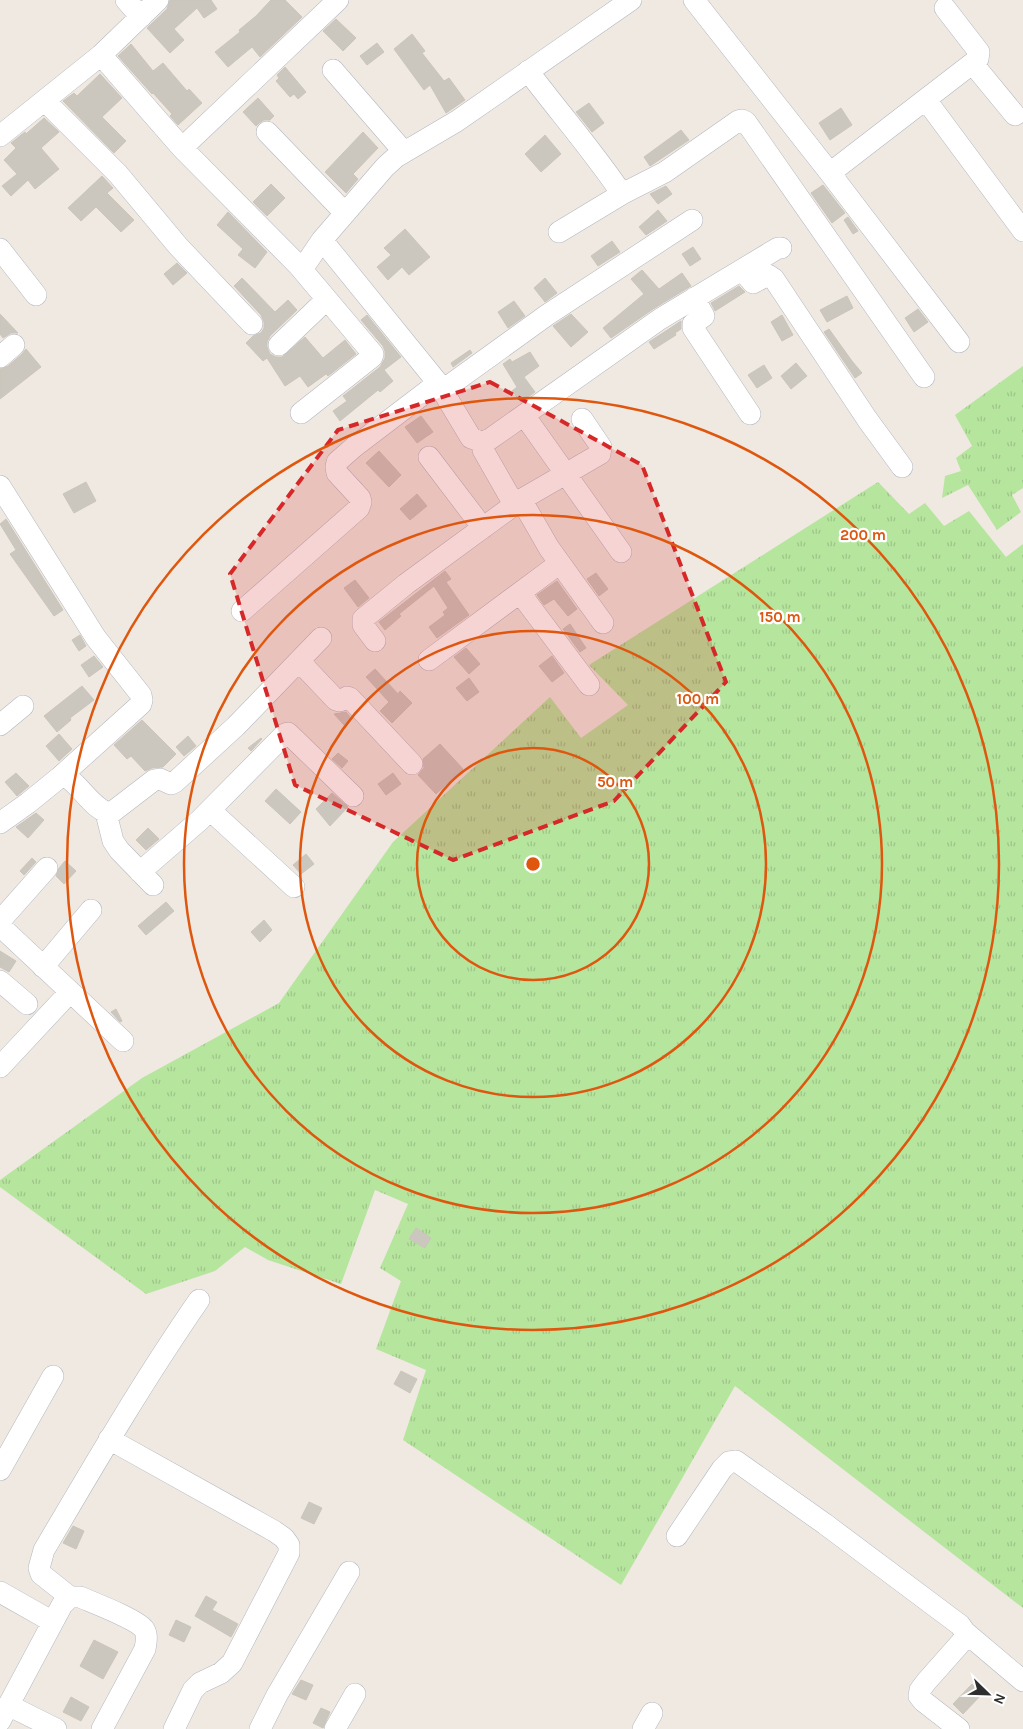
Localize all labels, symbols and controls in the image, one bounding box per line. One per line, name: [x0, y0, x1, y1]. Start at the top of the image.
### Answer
text: 200 m: [840, 526, 886, 544]
text: 150 m: [759, 608, 801, 626]
text: 100 m: [677, 690, 719, 708]
text: 50 m: [597, 773, 633, 791]
centre of rings: [524, 855, 542, 873]
north arrow: [963, 1669, 1013, 1719]
text: N: [990, 1691, 1009, 1707]

